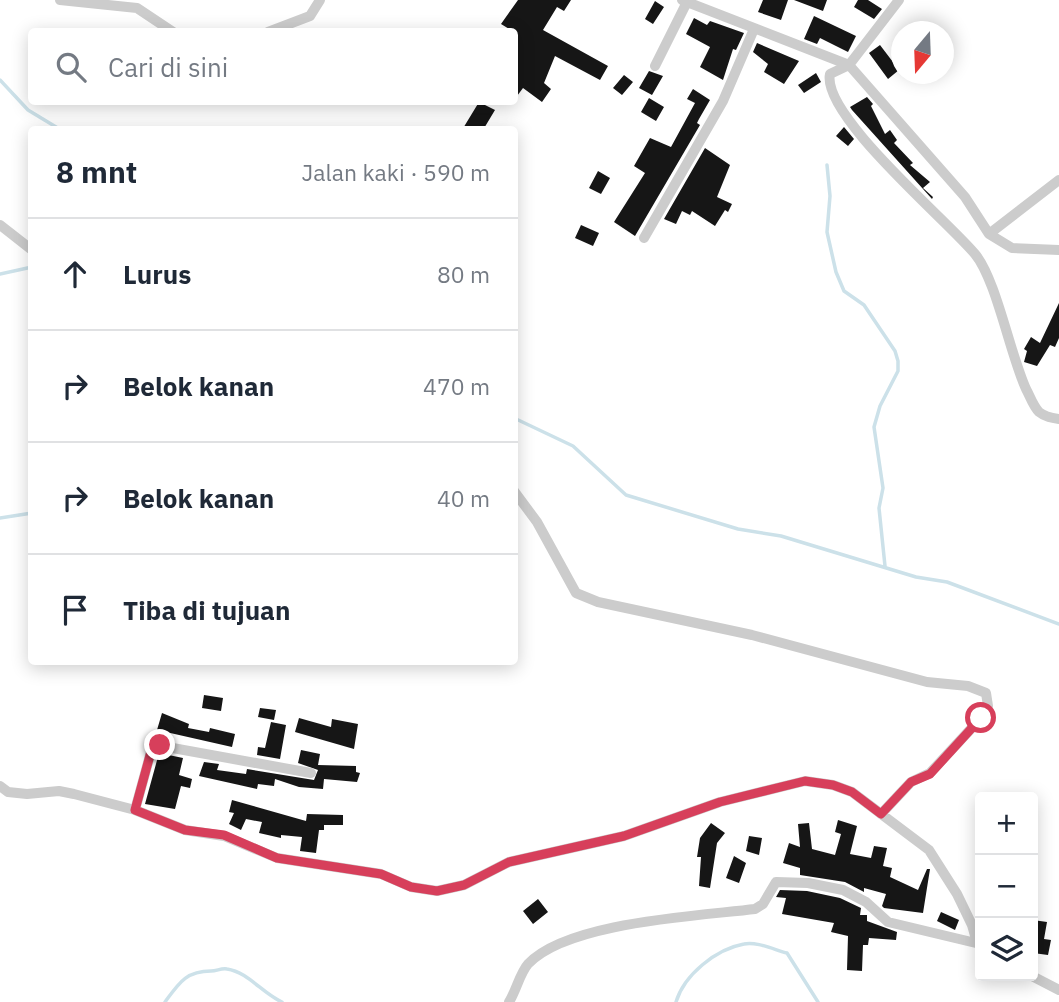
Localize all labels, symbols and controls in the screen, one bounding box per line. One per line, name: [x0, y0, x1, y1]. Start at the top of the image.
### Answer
north arrow: [891, 21, 954, 84]
search box: [28, 28, 518, 105]
icon: search: [52, 48, 90, 86]
text: Cari di sini: [108, 50, 228, 84]
text: 8 mnt: [56, 152, 137, 191]
text: Jalan kaki · 590 m: [302, 157, 490, 187]
icon: ahead: [56, 255, 94, 293]
text: Lurus: [123, 257, 191, 291]
text: 80 m: [437, 259, 490, 289]
icon: right: [56, 367, 94, 405]
text: Belok kanan: [123, 369, 274, 403]
text: 470 m: [423, 371, 490, 401]
icon: right: [56, 479, 94, 517]
text: Belok kanan: [123, 481, 274, 515]
text: 40 m: [437, 483, 490, 513]
icon: arrive: [56, 591, 94, 629]
text: Tiba di tujuan: [123, 593, 290, 627]
route start: [965, 702, 996, 733]
route end: [144, 729, 175, 760]
map controls: [975, 792, 1038, 981]
button: +: [975, 792, 1038, 855]
button: −: [975, 855, 1038, 918]
button: layers: [975, 918, 1038, 981]

